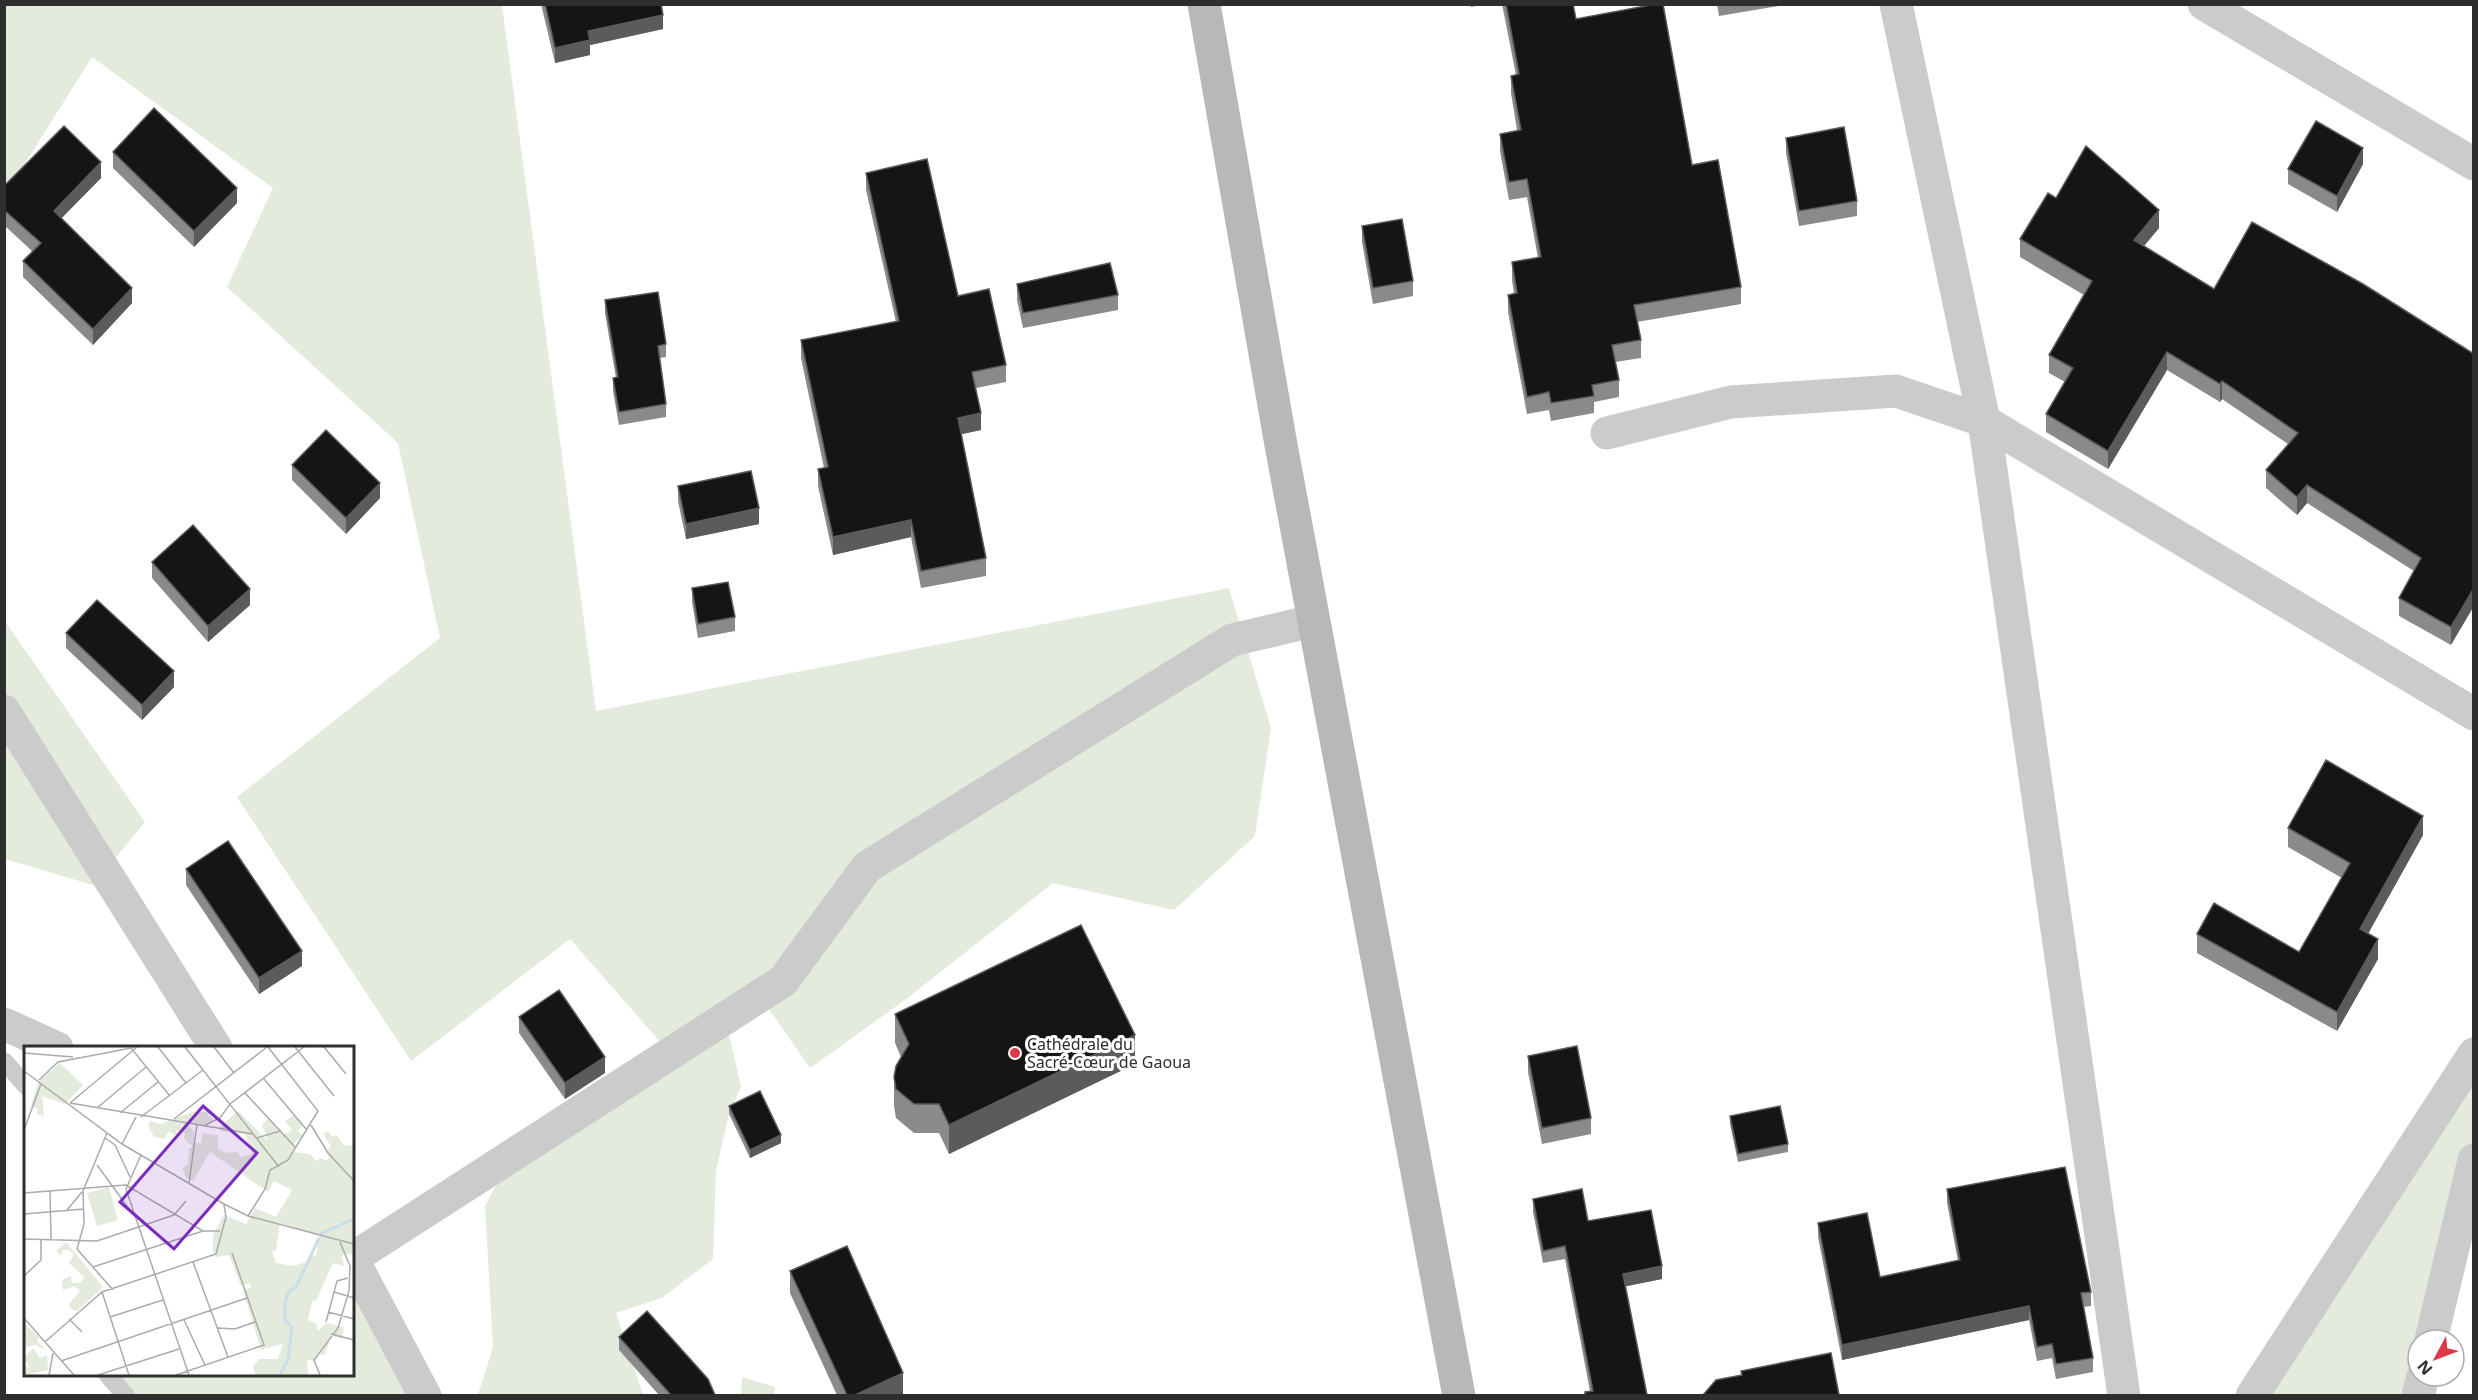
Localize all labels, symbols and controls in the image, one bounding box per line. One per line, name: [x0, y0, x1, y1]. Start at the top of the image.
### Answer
place label: Cathédrale du Sacré-Cœur de Gaoua: [1027, 1033, 1191, 1073]
inset map: [24, 1046, 354, 1376]
marker: Cathédrale du Sacré-Cœur de Gaoua: [1008, 1046, 1022, 1060]
north arrow: [2406, 1328, 2466, 1388]
text: N: [2412, 1356, 2437, 1380]

